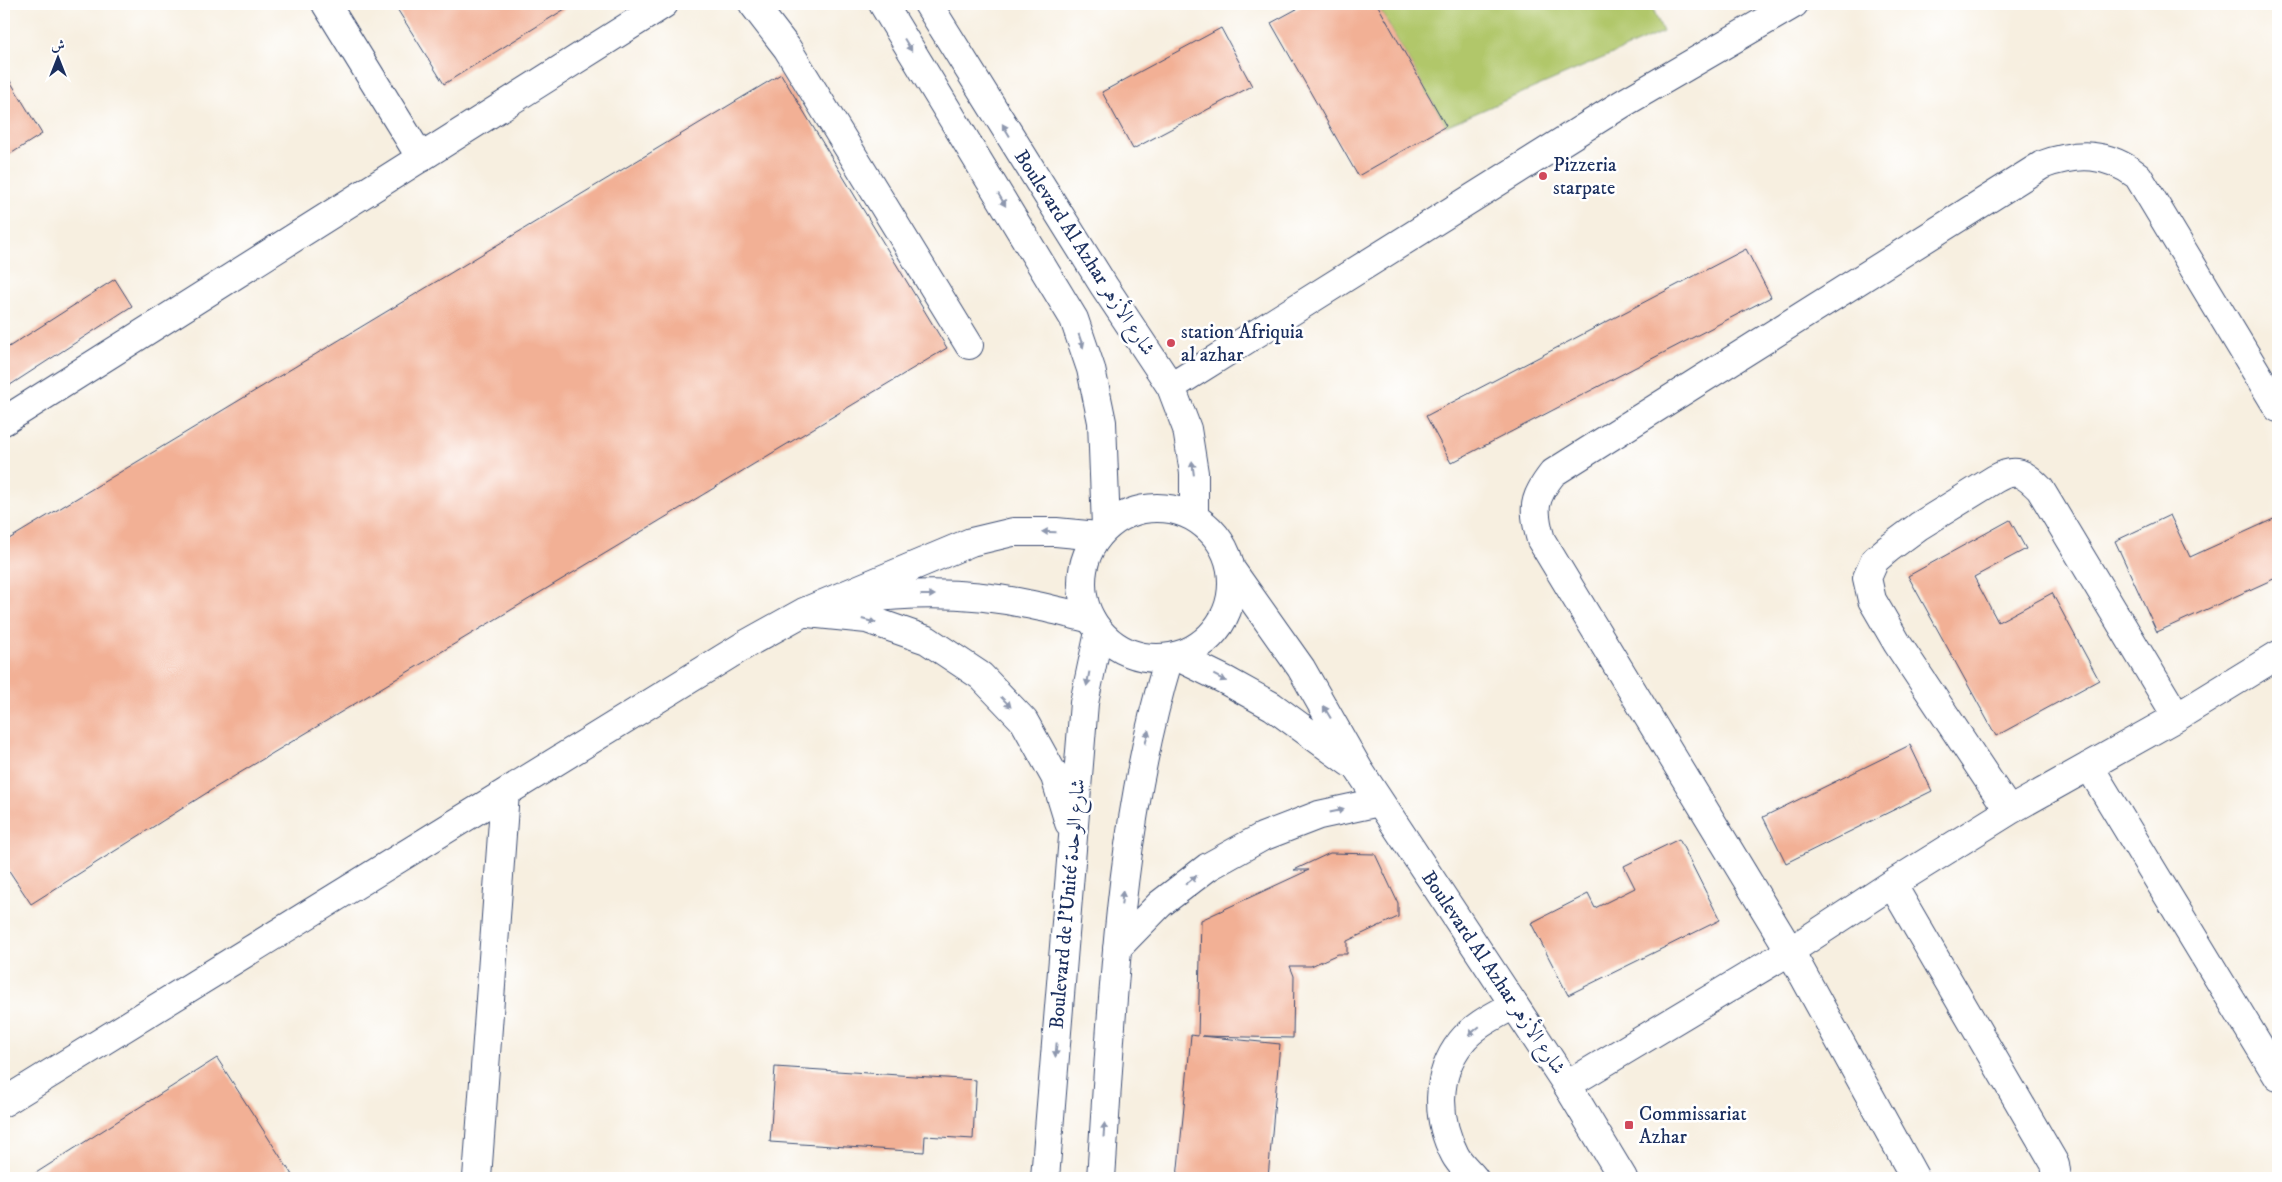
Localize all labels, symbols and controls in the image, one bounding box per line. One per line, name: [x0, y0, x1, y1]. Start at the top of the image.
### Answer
north arrow: [32, 32, 82, 82]
text: ش: [51, 37, 65, 55]
one-way arrow: [904, 39, 913, 52]
one-way arrow: [1001, 124, 1010, 137]
street label: Boulevard Al Azhar شارع الأزهر: [1005, 143, 1163, 363]
place label: Pizzeria starpate: [1553, 153, 1617, 201]
marker: Pizzeria starpate: [1537, 170, 1549, 182]
one-way arrow: [997, 193, 1006, 206]
place label: station Afriquia al azhar: [1181, 320, 1304, 368]
one-way arrow: [1078, 333, 1085, 348]
marker: station Afriquia al azhar: [1165, 337, 1177, 349]
one-way arrow: [1189, 460, 1197, 476]
one-way arrow: [1041, 528, 1057, 536]
one-way arrow: [920, 591, 936, 599]
one-way arrow: [862, 617, 877, 625]
one-way arrow: [1084, 671, 1092, 687]
one-way arrow: [1213, 673, 1228, 682]
one-way arrow: [1000, 696, 1012, 708]
one-way arrow: [1323, 705, 1332, 719]
one-way arrow: [1143, 730, 1151, 745]
street label: Boulevard de l'Unité شارع الوحدة: [1045, 778, 1095, 1030]
one-way arrow: [1330, 807, 1345, 815]
street label: Boulevard Al Azhar شارع الأزهر: [1412, 864, 1574, 1082]
one-way arrow: [1184, 874, 1197, 885]
one-way arrow: [1118, 890, 1126, 906]
one-way arrow: [1468, 1025, 1480, 1037]
one-way arrow: [1051, 1042, 1059, 1058]
place label: Commissariat Azhar: [1639, 1102, 1747, 1150]
marker: Commissariat Azhar: [1623, 1119, 1635, 1131]
one-way arrow: [1101, 1121, 1109, 1137]

